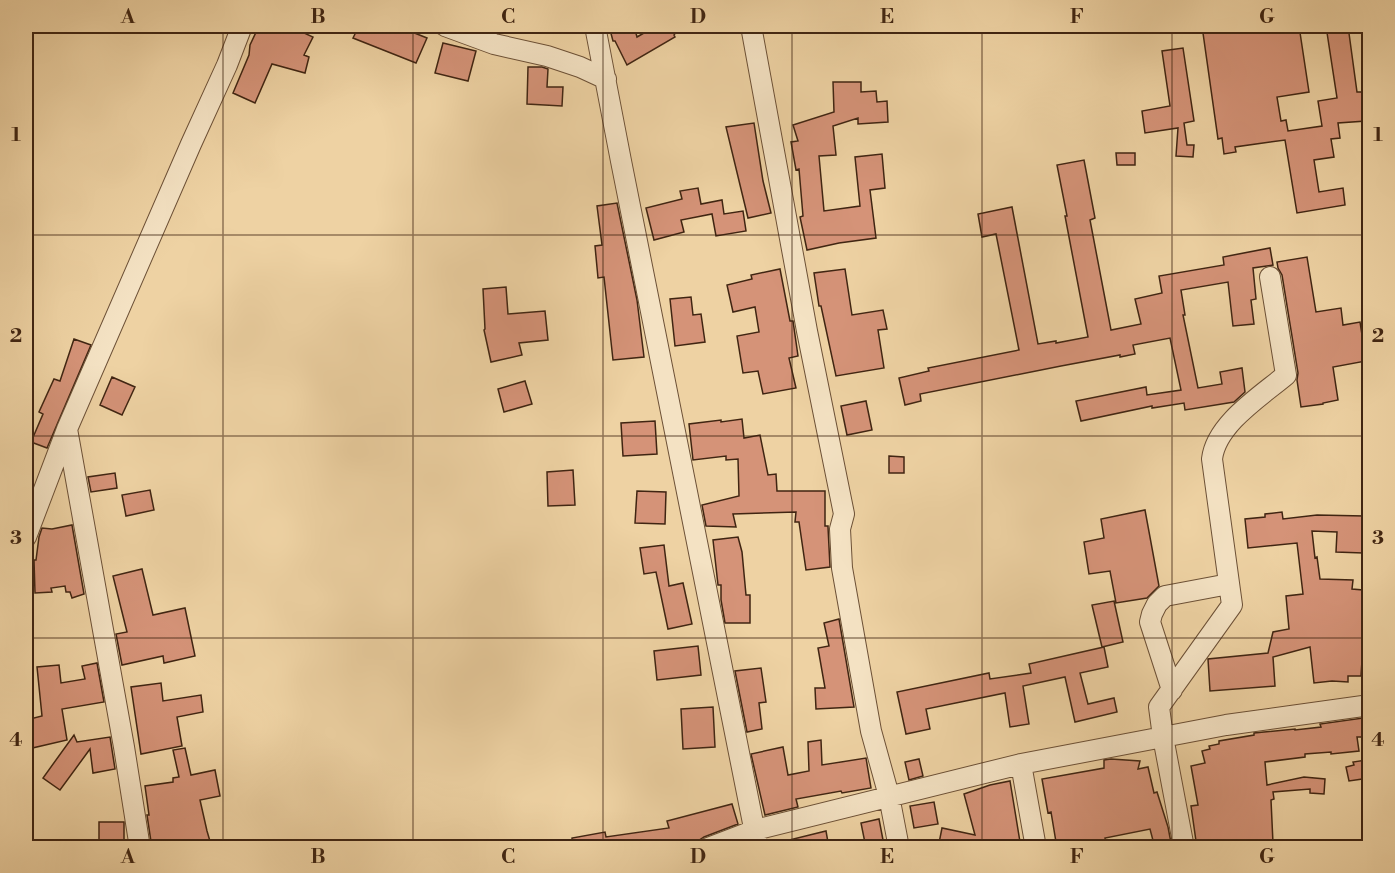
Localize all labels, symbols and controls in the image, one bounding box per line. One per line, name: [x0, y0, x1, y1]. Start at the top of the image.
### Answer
text: A: [120, 5, 136, 30]
text: B: [310, 5, 326, 30]
text: C: [501, 5, 515, 30]
text: D: [690, 5, 706, 30]
text: E: [880, 5, 894, 30]
text: F: [1070, 5, 1084, 30]
text: G: [1259, 5, 1275, 30]
text: 1: [11, 123, 21, 148]
text: 1: [1373, 123, 1383, 148]
text: 2: [10, 324, 22, 349]
text: 2: [1372, 324, 1384, 349]
text: 3: [10, 526, 22, 551]
text: 3: [1372, 526, 1384, 551]
text: 4: [9, 728, 23, 753]
text: 4: [1371, 728, 1385, 753]
text: A: [120, 845, 136, 870]
text: B: [310, 845, 326, 870]
text: C: [501, 845, 515, 870]
text: D: [690, 845, 706, 870]
text: E: [880, 845, 894, 870]
text: F: [1070, 845, 1084, 870]
text: G: [1259, 845, 1275, 870]

